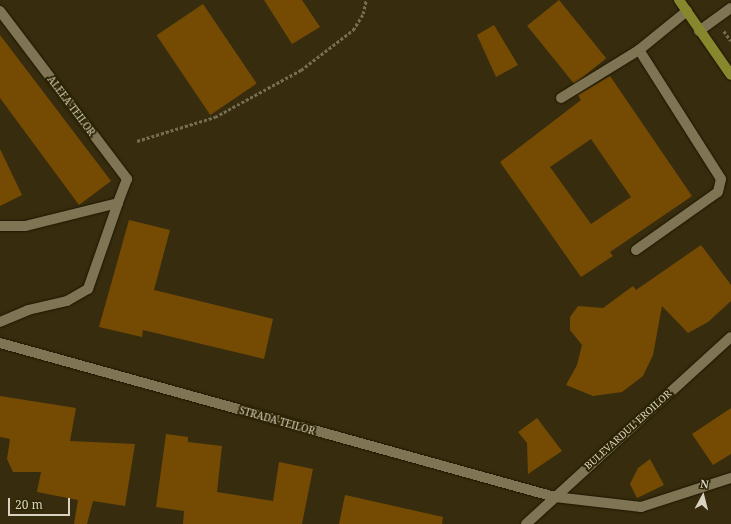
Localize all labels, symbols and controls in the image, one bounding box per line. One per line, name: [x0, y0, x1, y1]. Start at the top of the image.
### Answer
street label: ALEEA TEILOR: [45, 74, 97, 138]
street label: BULEVARDUL EROILOR: [582, 388, 674, 472]
street label: STRADA TEILOR: [238, 404, 316, 438]
north arrow: [683, 476, 723, 516]
text: N: [699, 476, 710, 492]
scale bar: [10, 490, 72, 516]
text: 20 m: [15, 496, 43, 513]

